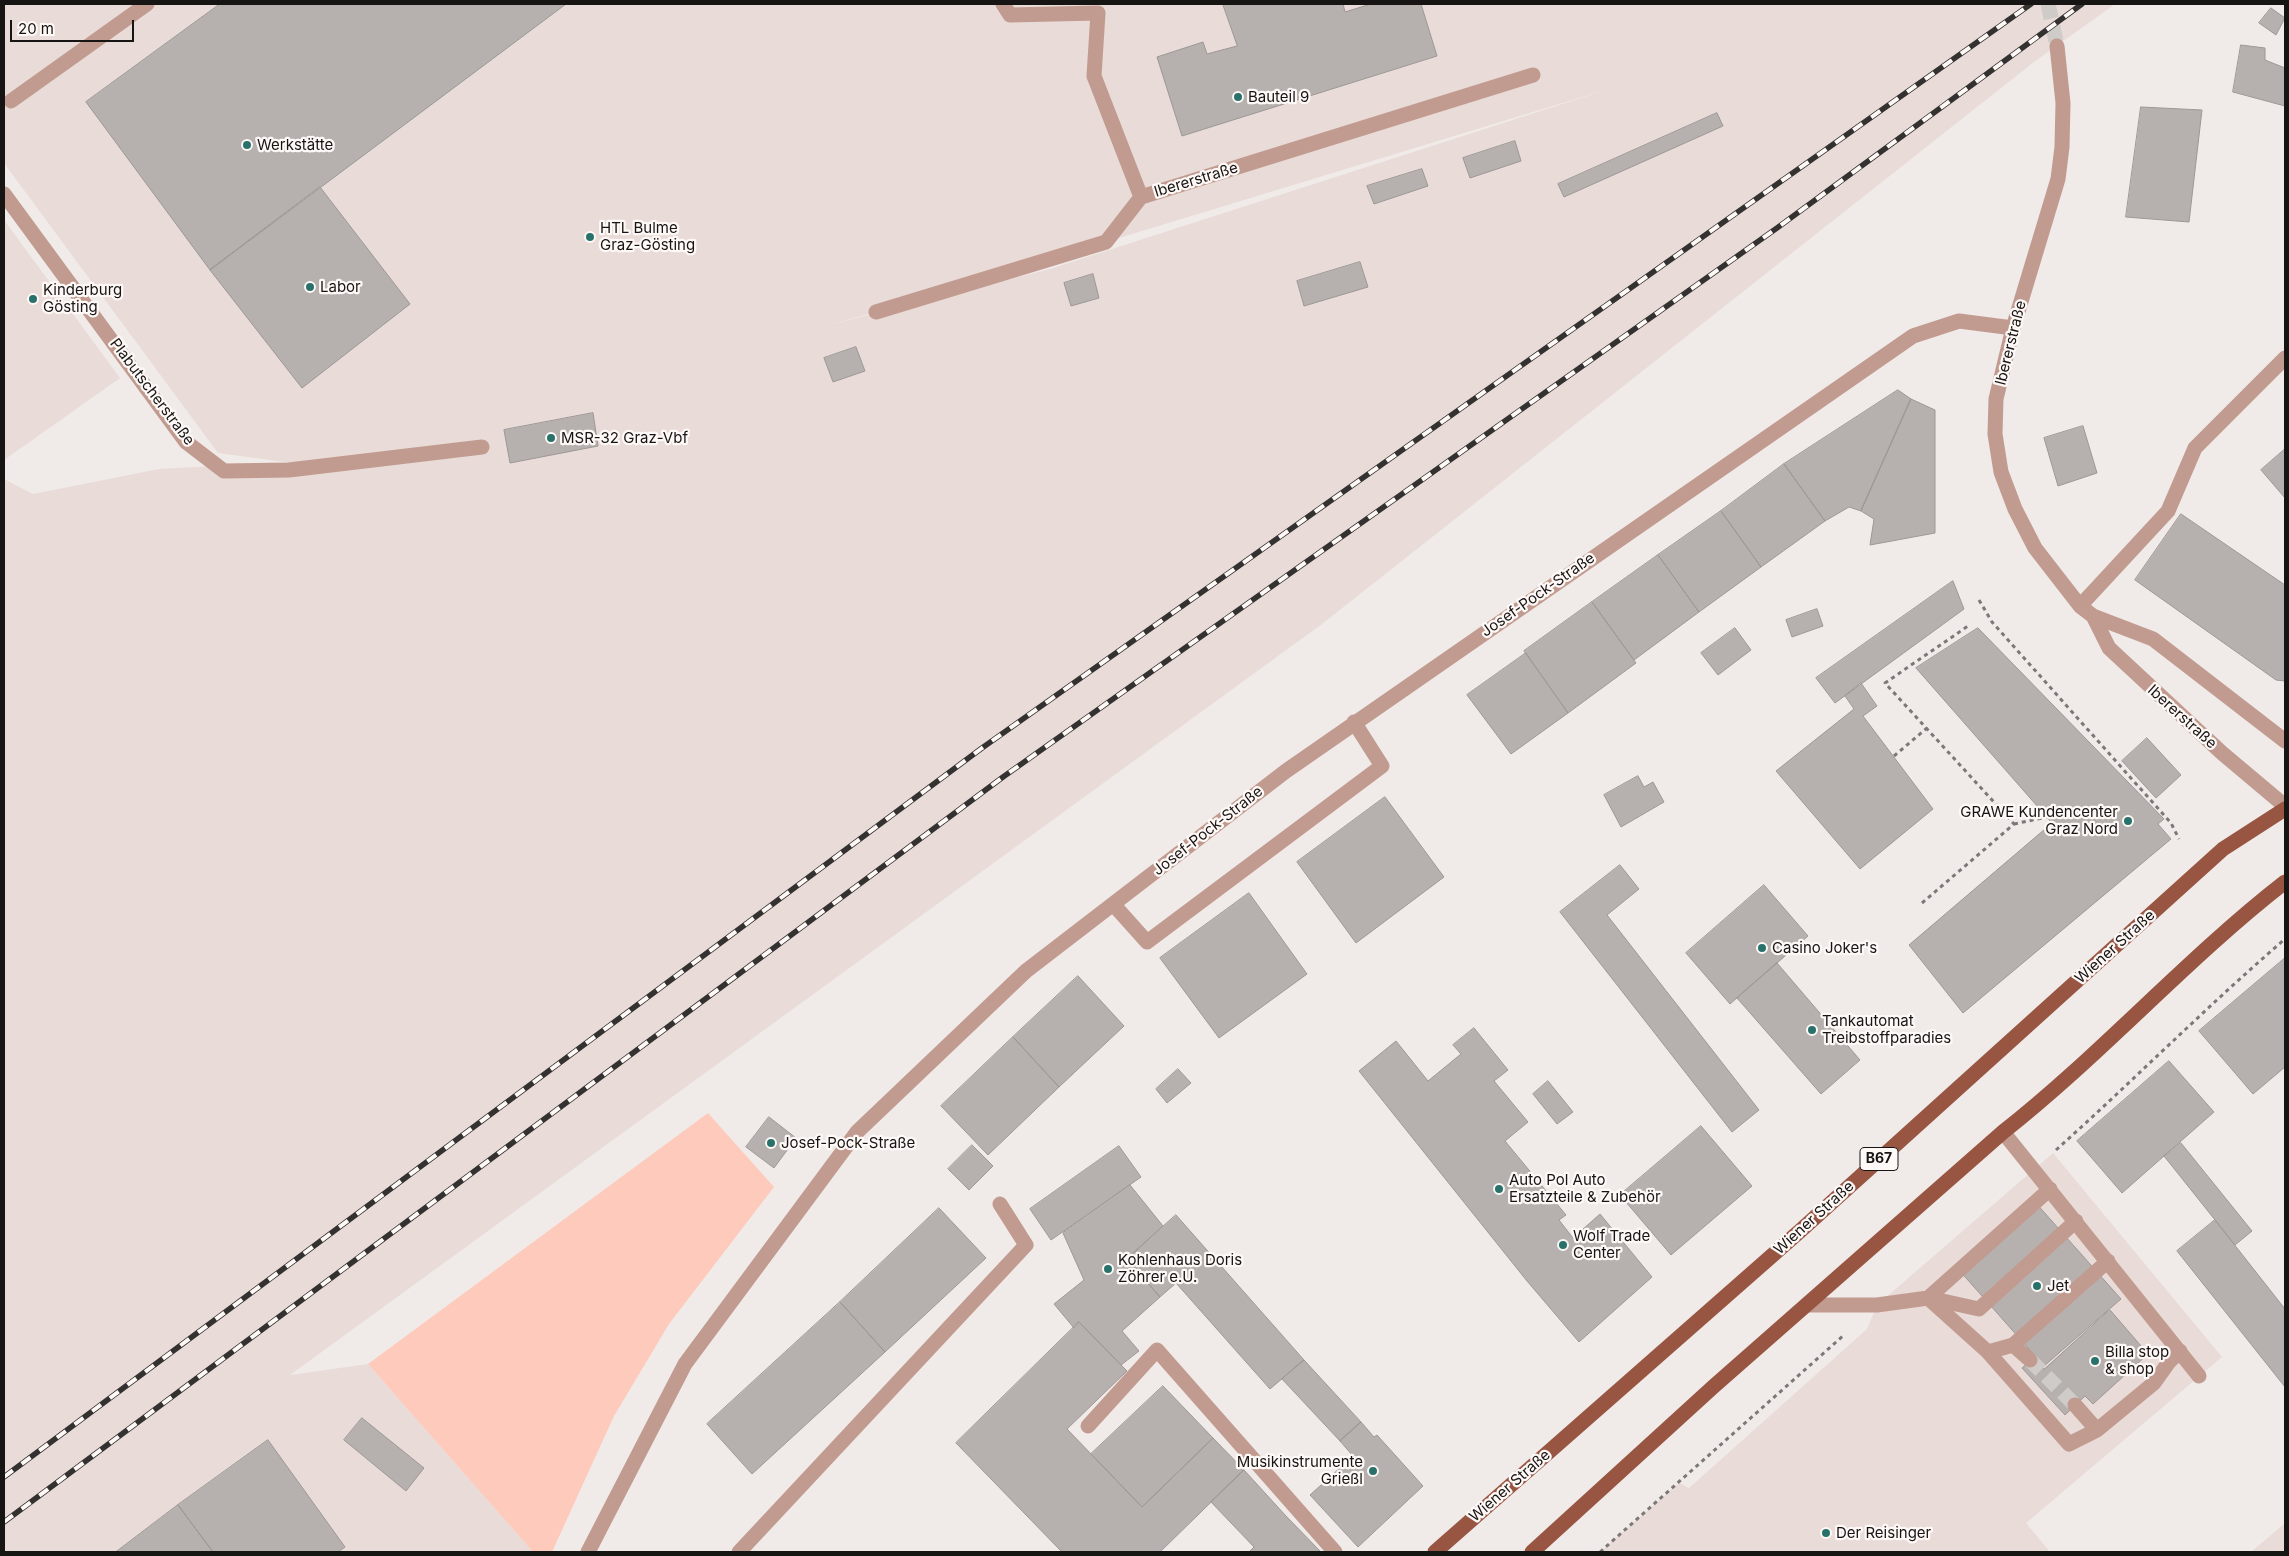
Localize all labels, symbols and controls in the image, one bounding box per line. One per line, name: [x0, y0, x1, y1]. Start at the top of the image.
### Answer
scale bar: [12, 10, 136, 42]
text: 20 m: [18, 19, 54, 38]
place label: Bauteil 9: [1248, 88, 1309, 106]
marker: Bauteil 9: [1232, 91, 1244, 103]
place label: Werkstätte: [257, 136, 333, 154]
marker: Werkstätte: [241, 139, 253, 151]
street label: Ibererstraße: [1152, 159, 1240, 201]
place label: HTL Bulme Graz-Gösting: [600, 219, 695, 254]
marker: HTL Bulme Graz-Gösting: [584, 231, 596, 243]
place label: Labor: [320, 278, 361, 296]
place label: Kinderburg Gösting: [43, 281, 122, 316]
marker: Labor: [304, 281, 316, 293]
marker: Kinderburg Gösting: [27, 293, 39, 305]
street label: Ibererstraße: [1992, 299, 2030, 387]
street label: Plabutscherstraße: [106, 335, 198, 449]
place label: MSR-32 Graz-Vbf: [561, 429, 688, 447]
marker: MSR-32 Graz-Vbf: [545, 432, 557, 444]
street label: Josef-Pock-Straße: [1478, 549, 1598, 641]
street label: Ibererstraße: [2144, 681, 2220, 753]
street label: Josef-Pock-Straße: [1150, 783, 1266, 879]
place label: GRAWE Kundencenter Graz Nord: [1960, 803, 2118, 838]
marker: GRAWE Kundencenter Graz Nord: [2122, 815, 2134, 827]
street label: Wiener Straße: [2071, 906, 2159, 988]
place label: Casino Joker's: [1772, 939, 1877, 957]
marker: Casino Joker's: [1756, 942, 1768, 954]
place label: Tankautomat Treibstoffparadies: [1822, 1012, 1951, 1047]
marker: Tankautomat Treibstoffparadies: [1806, 1024, 1818, 1036]
place label: Josef-Pock-Straße: [781, 1134, 915, 1152]
marker: Josef-Pock-Straße: [765, 1137, 777, 1149]
road number: B67: [1860, 1148, 1898, 1170]
place label: Auto Pol Auto Ersatzteile & Zubehör: [1509, 1171, 1661, 1206]
street label: Wiener Straße: [1770, 1177, 1858, 1259]
marker: Auto Pol Auto Ersatzteile & Zubehör: [1493, 1183, 1505, 1195]
place label: Wolf Trade Center: [1573, 1227, 1650, 1262]
marker: Wolf Trade Center: [1557, 1239, 1569, 1251]
place label: Kohlenhaus Doris Zöhrer e.U.: [1118, 1251, 1242, 1286]
marker: Kohlenhaus Doris Zöhrer e.U.: [1102, 1263, 1114, 1275]
place label: Jet: [2047, 1277, 2069, 1295]
marker: Jet: [2031, 1280, 2043, 1292]
place label: Billa stop & shop: [2105, 1343, 2169, 1378]
marker: Billa stop & shop: [2089, 1355, 2101, 1367]
street label: Wiener Straße: [1466, 1446, 1554, 1526]
place label: Musikinstrumente Grießl: [1237, 1453, 1363, 1488]
marker: Musikinstrumente Grießl: [1367, 1465, 1379, 1477]
place label: Der Reisinger: [1836, 1524, 1931, 1542]
marker: Der Reisinger: [1820, 1527, 1832, 1539]

